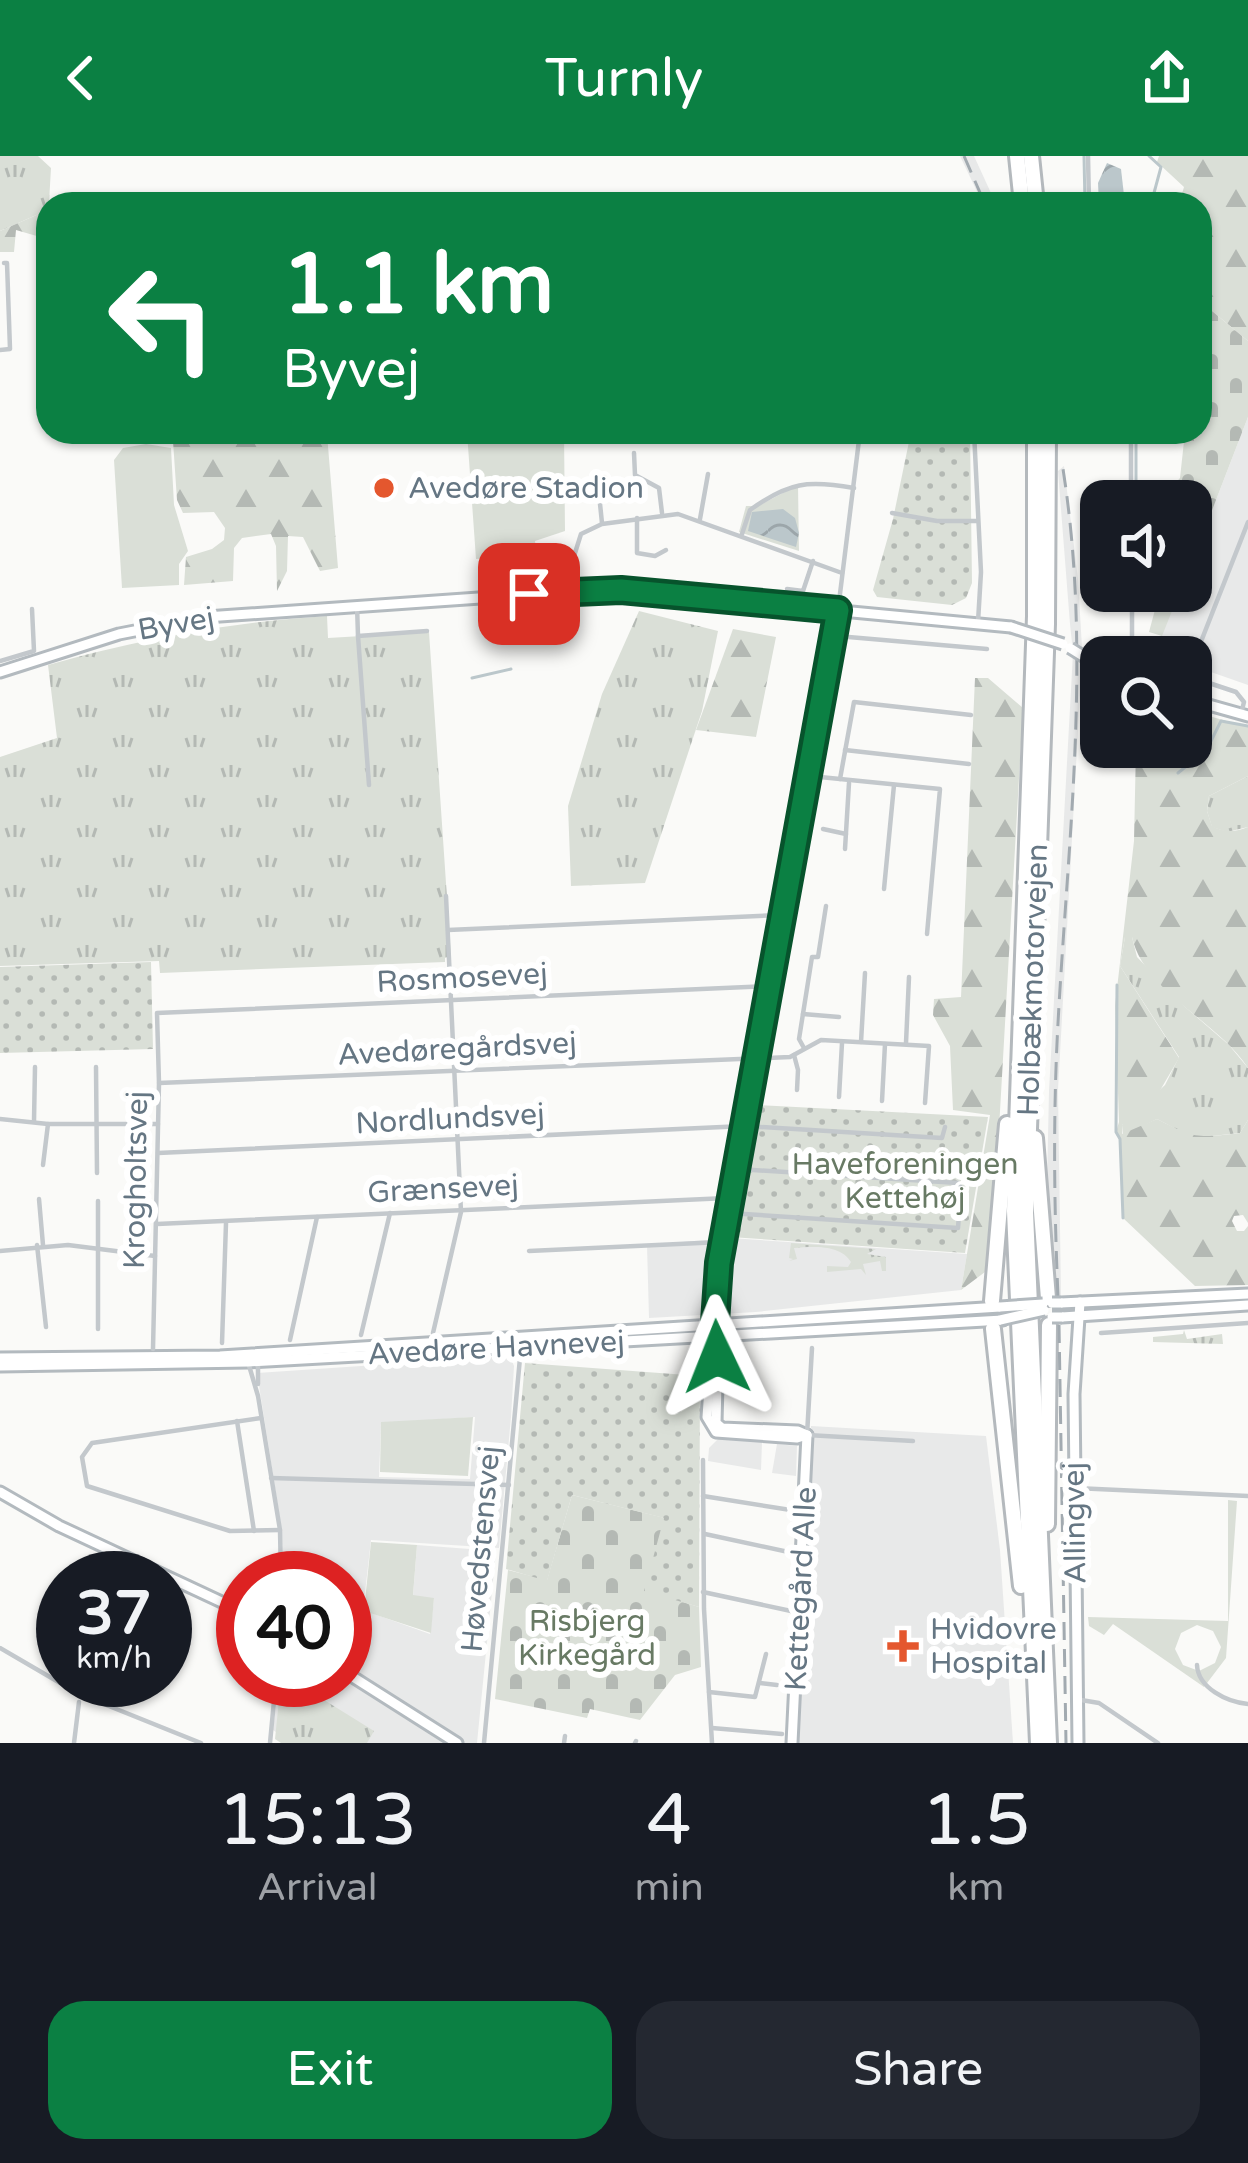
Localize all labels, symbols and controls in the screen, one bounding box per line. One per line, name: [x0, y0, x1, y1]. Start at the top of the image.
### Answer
icon: back: [48, 45, 114, 111]
icon: share: [1134, 45, 1200, 111]
text: Turnly: [545, 46, 703, 111]
text: 1.1 km: [282, 235, 554, 336]
icon: left: [84, 240, 240, 396]
text: Byvej: [282, 337, 420, 402]
place label: Avedøre Stadion: [408, 470, 644, 507]
marker: Avedøre Stadion: [371, 475, 397, 501]
map controls: [1080, 480, 1212, 768]
button: sound: [1080, 480, 1212, 612]
pin: [478, 543, 580, 645]
icon: arrive: [496, 561, 562, 627]
street label: Byvej: [135, 599, 217, 649]
button: search: [1080, 636, 1212, 768]
street label: Holbækmotorvejen: [1010, 843, 1056, 1117]
street label: Rosmosevej: [375, 955, 549, 1001]
street label: Avedøregårdsvej: [336, 1024, 578, 1074]
street label: Krogholtsvej: [116, 1091, 156, 1269]
street label: Nordlundsvej: [354, 1096, 546, 1142]
park label: Haveforeningen Kettehøj: [792, 1146, 1018, 1217]
street label: Grænsevej: [366, 1167, 520, 1211]
position arrow: [654, 1294, 780, 1420]
street label: Avedøre Havnevej: [366, 1323, 626, 1373]
street label: Høvedstensvej: [454, 1444, 508, 1654]
street label: Allingvej: [1055, 1462, 1095, 1584]
street label: Kettegård Alle: [777, 1486, 825, 1692]
speed limit sign: 40: [216, 1551, 372, 1707]
text: 37: [76, 1578, 152, 1650]
park label: Risbjerg Kirkegård: [518, 1603, 656, 1674]
place label: Hvidovre Hospital: [930, 1611, 1057, 1682]
marker: Hvidovre Hospital: [887, 1630, 919, 1662]
text: km/h: [76, 1640, 152, 1677]
text: 15:13: [217, 1778, 417, 1865]
text: 4: [647, 1778, 692, 1865]
text: 1.5: [921, 1778, 1030, 1865]
text: Arrival: [257, 1864, 378, 1911]
text: min: [635, 1864, 704, 1911]
text: km: [947, 1864, 1004, 1911]
button: Exit: [48, 2001, 612, 2139]
button: Share: [636, 2001, 1200, 2139]

